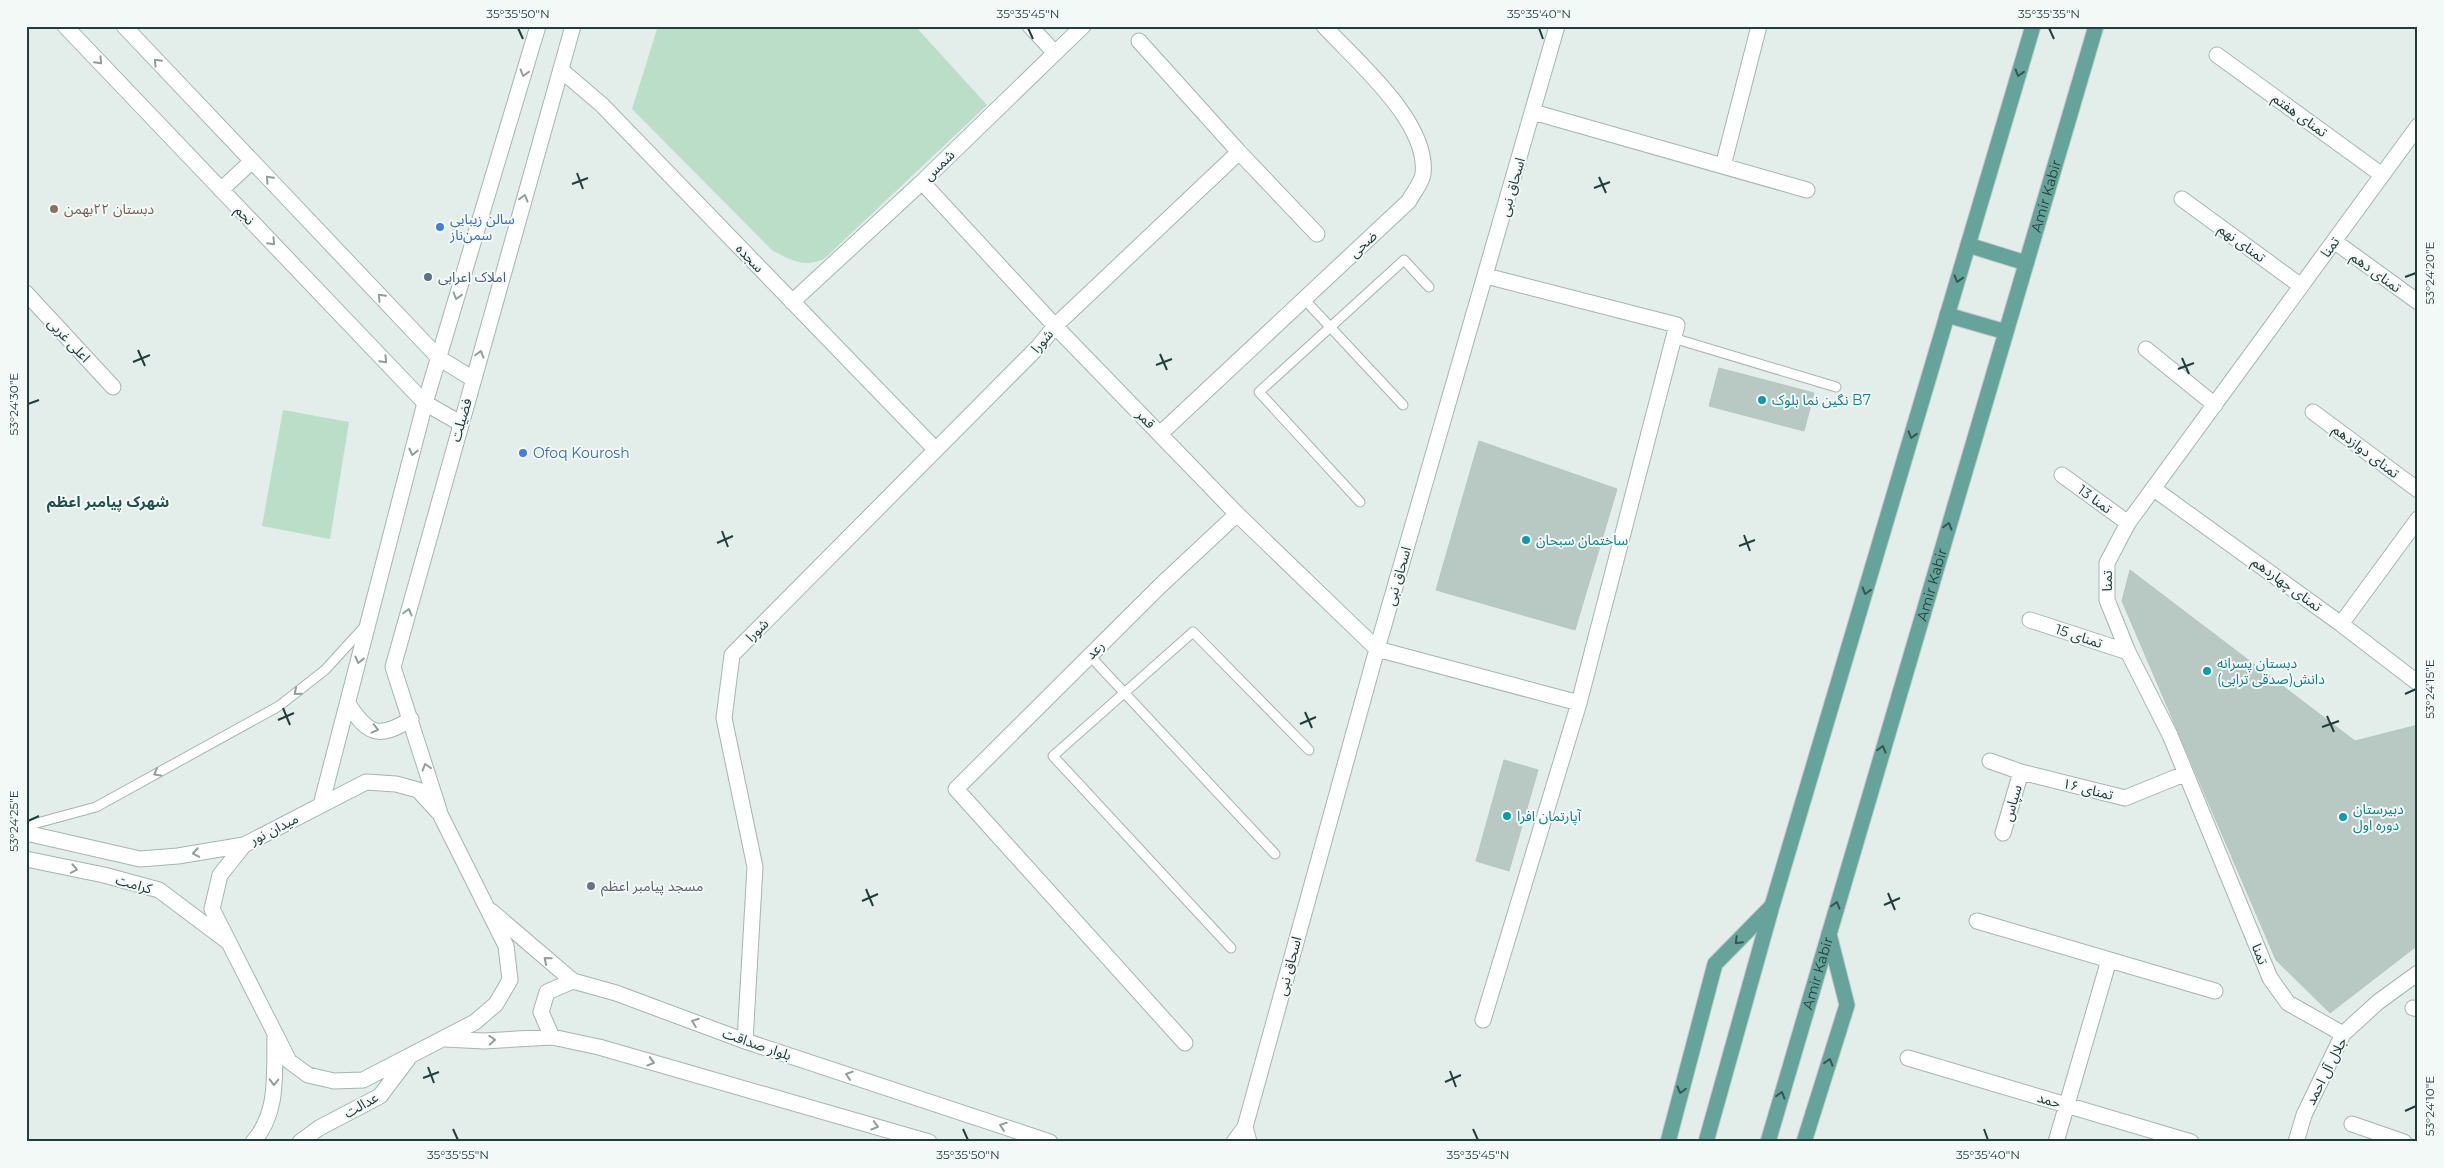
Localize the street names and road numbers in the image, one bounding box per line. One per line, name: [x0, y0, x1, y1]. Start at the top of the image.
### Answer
street label: تمنای هفتم: [2268, 89, 2331, 143]
street label: شمس: [919, 146, 959, 184]
street label: اسحاق نبی: [1495, 155, 1529, 219]
street label: Amir Kabir: [2027, 157, 2065, 234]
street label: نجم: [230, 201, 259, 230]
street label: تمنای نهم: [2214, 220, 2269, 268]
street label: ضحی: [1345, 226, 1381, 261]
street label: تمنا: [2317, 233, 2343, 261]
street label: سجده: [732, 240, 768, 276]
street label: تمنای دهم: [2346, 248, 2405, 298]
street label: اعلی غربی: [44, 314, 94, 366]
street label: شورا: [1027, 325, 1057, 357]
street label: فضیلت: [446, 396, 476, 444]
street label: قمر: [1132, 405, 1159, 432]
street label: تمنای دوازدهم: [2328, 420, 2403, 484]
street label: تمنا 13: [2074, 481, 2116, 517]
street label: اسحاق نبی: [1381, 544, 1415, 608]
street label: Amir Kabir: [1913, 546, 1951, 623]
street label: تمنای چهاردهم: [2247, 553, 2326, 617]
street label: تمنا: [2098, 570, 2116, 592]
street label: شورا: [742, 615, 772, 645]
street label: تمنای 15: [2053, 620, 2105, 652]
street label: رعد: [1082, 637, 1108, 663]
street label: تمنای ۱۶: [2061, 774, 2115, 804]
street label: سپاس: [1998, 783, 2027, 824]
street label: میدان نور: [246, 809, 301, 849]
street label: کرامت: [114, 870, 154, 898]
street label: اسحاق نبی: [1272, 934, 1306, 998]
street label: Amir Kabir: [1798, 934, 1837, 1012]
street label: تمنا: [2248, 941, 2272, 967]
street label: بلوار صداقت: [720, 1024, 794, 1064]
street label: جلال آل احمد: [2301, 1034, 2351, 1108]
street label: عدالت: [341, 1088, 381, 1122]
street label: حمد: [2035, 1088, 2063, 1112]

